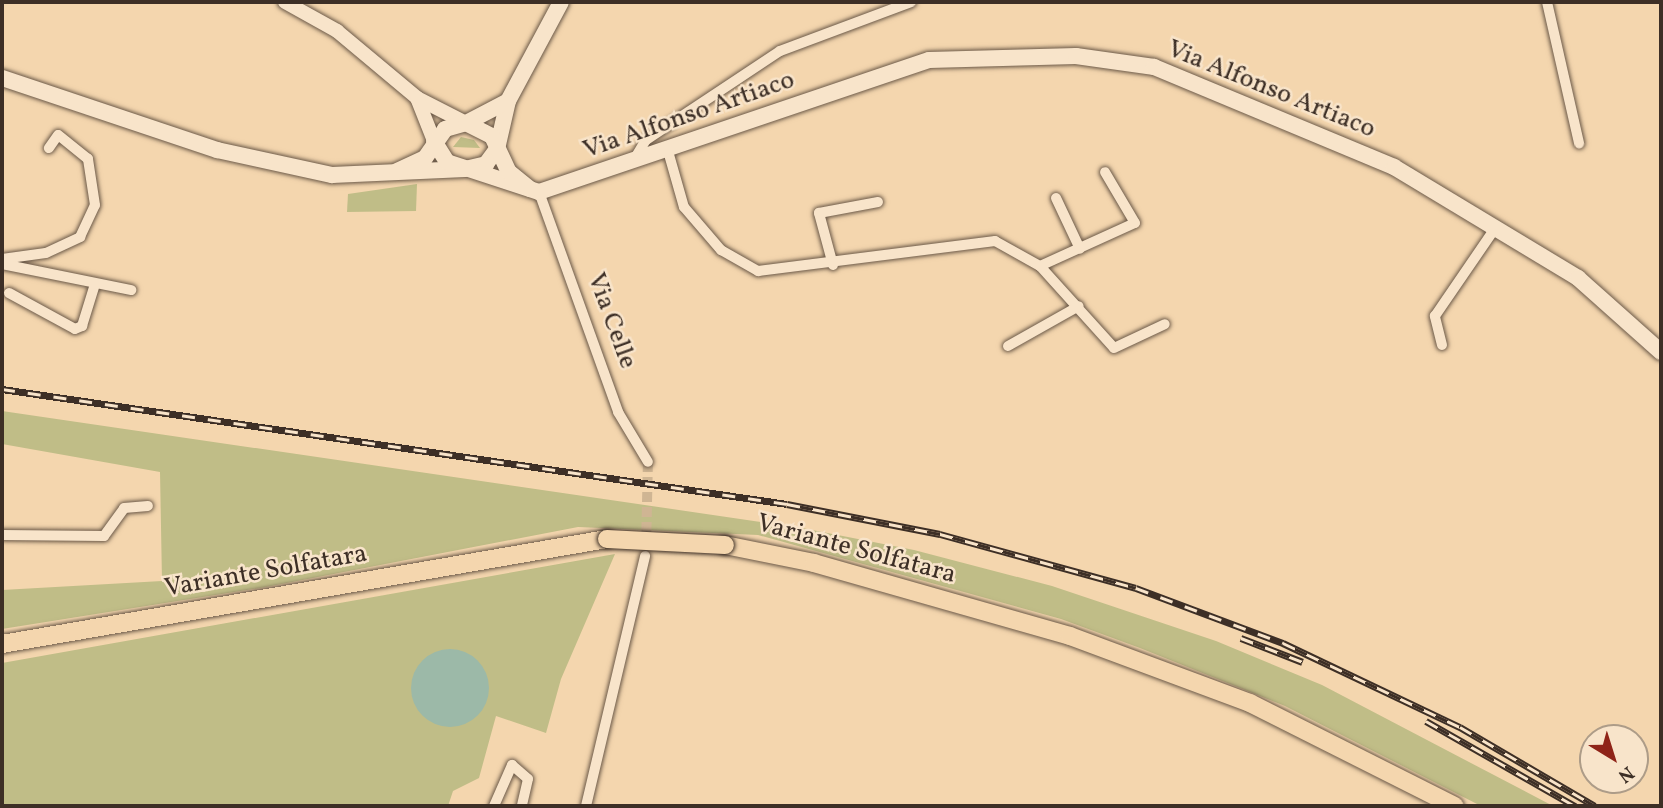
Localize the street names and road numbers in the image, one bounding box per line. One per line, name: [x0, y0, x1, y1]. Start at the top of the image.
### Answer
street label: Via Alfonso Artiaco: [1162, 34, 1380, 146]
street label: Via Alfonso Artiaco: [579, 65, 799, 167]
street label: Via Celle: [579, 269, 643, 373]
street label: Variante Solfatara: [753, 508, 959, 592]
street label: Variante Solfatara: [162, 539, 370, 605]

